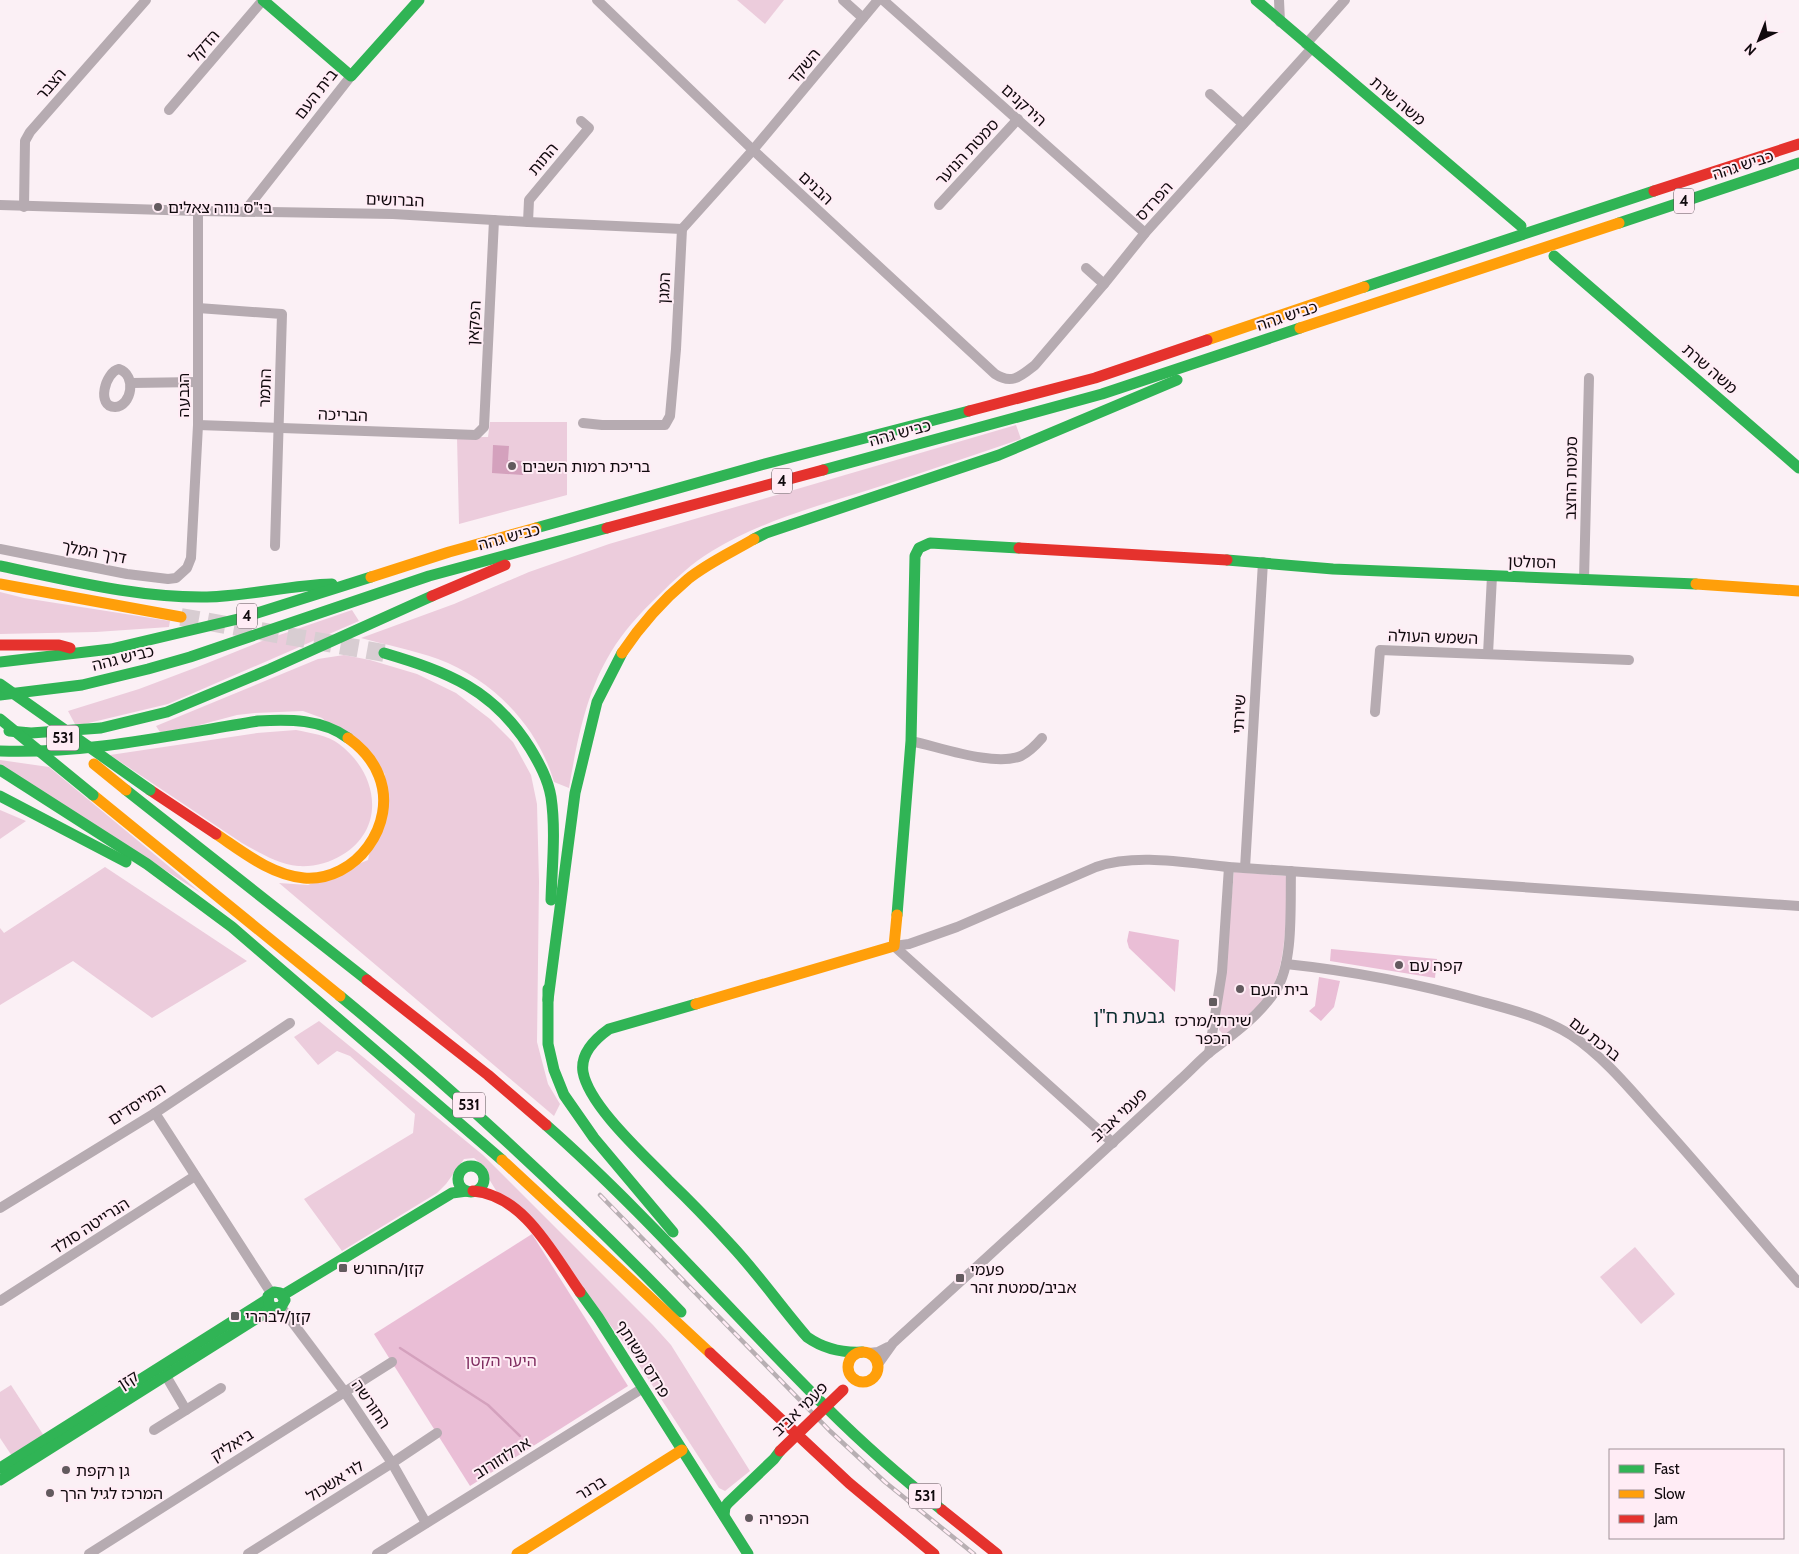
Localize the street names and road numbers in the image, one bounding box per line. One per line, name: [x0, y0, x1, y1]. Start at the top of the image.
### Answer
street label: הדקל: [185, 26, 223, 66]
street label: השקד: [784, 44, 824, 88]
street label: הצבר: [32, 64, 70, 104]
street label: בית העם: [290, 65, 342, 123]
street label: משה שרת: [1366, 72, 1430, 130]
street label: הירקנים: [998, 80, 1050, 130]
street label: סמטת הנוער: [931, 115, 1003, 189]
street label: התות: [524, 139, 562, 179]
street label: כביש גהה: [1710, 146, 1776, 184]
street label: הבנים: [795, 167, 837, 209]
street label: הפרדס: [1131, 177, 1177, 225]
road number: 4: [1674, 188, 1694, 214]
street label: הברושים: [365, 189, 425, 211]
street label: המגן: [654, 272, 674, 304]
street label: כביש גהה: [1254, 297, 1320, 335]
street label: הפקאן: [463, 300, 485, 346]
street label: משה שרת: [1679, 340, 1741, 398]
street label: התמר: [255, 368, 275, 408]
street label: הגבעה: [174, 373, 193, 417]
street label: הבריכה: [318, 405, 368, 425]
street label: כביש גהה: [867, 416, 933, 450]
street label: סמטת החצב: [1561, 436, 1581, 520]
road number: 4: [772, 468, 792, 494]
street label: כביש גהה: [476, 520, 542, 554]
street label: דרך המלך: [60, 536, 128, 568]
street label: הסולטן: [1507, 552, 1557, 572]
road number: 4: [237, 604, 257, 628]
street label: השמש העולה: [1388, 626, 1478, 648]
street label: כביש גהה: [90, 641, 156, 675]
street label: שירתי: [1228, 694, 1250, 734]
road number: 531: [47, 726, 79, 750]
street label: ברכת עם: [1565, 1013, 1625, 1065]
street label: המייסדים: [105, 1079, 169, 1129]
street label: פעמי אביב: [1087, 1084, 1151, 1146]
road number: 531: [453, 1092, 485, 1118]
street label: הנרייטה סולד: [47, 1194, 133, 1258]
street label: פרדס משותף: [612, 1317, 674, 1401]
street label: קזן: [114, 1366, 142, 1394]
street label: החורשה: [348, 1376, 394, 1432]
street label: פעמי אביב: [768, 1378, 832, 1440]
street label: ביאליק: [207, 1424, 257, 1466]
street label: ארלוזורוב: [470, 1433, 534, 1483]
street label: לוי אשכול: [303, 1456, 367, 1506]
street label: ברנר: [573, 1472, 609, 1504]
road number: 531: [909, 1484, 941, 1508]

